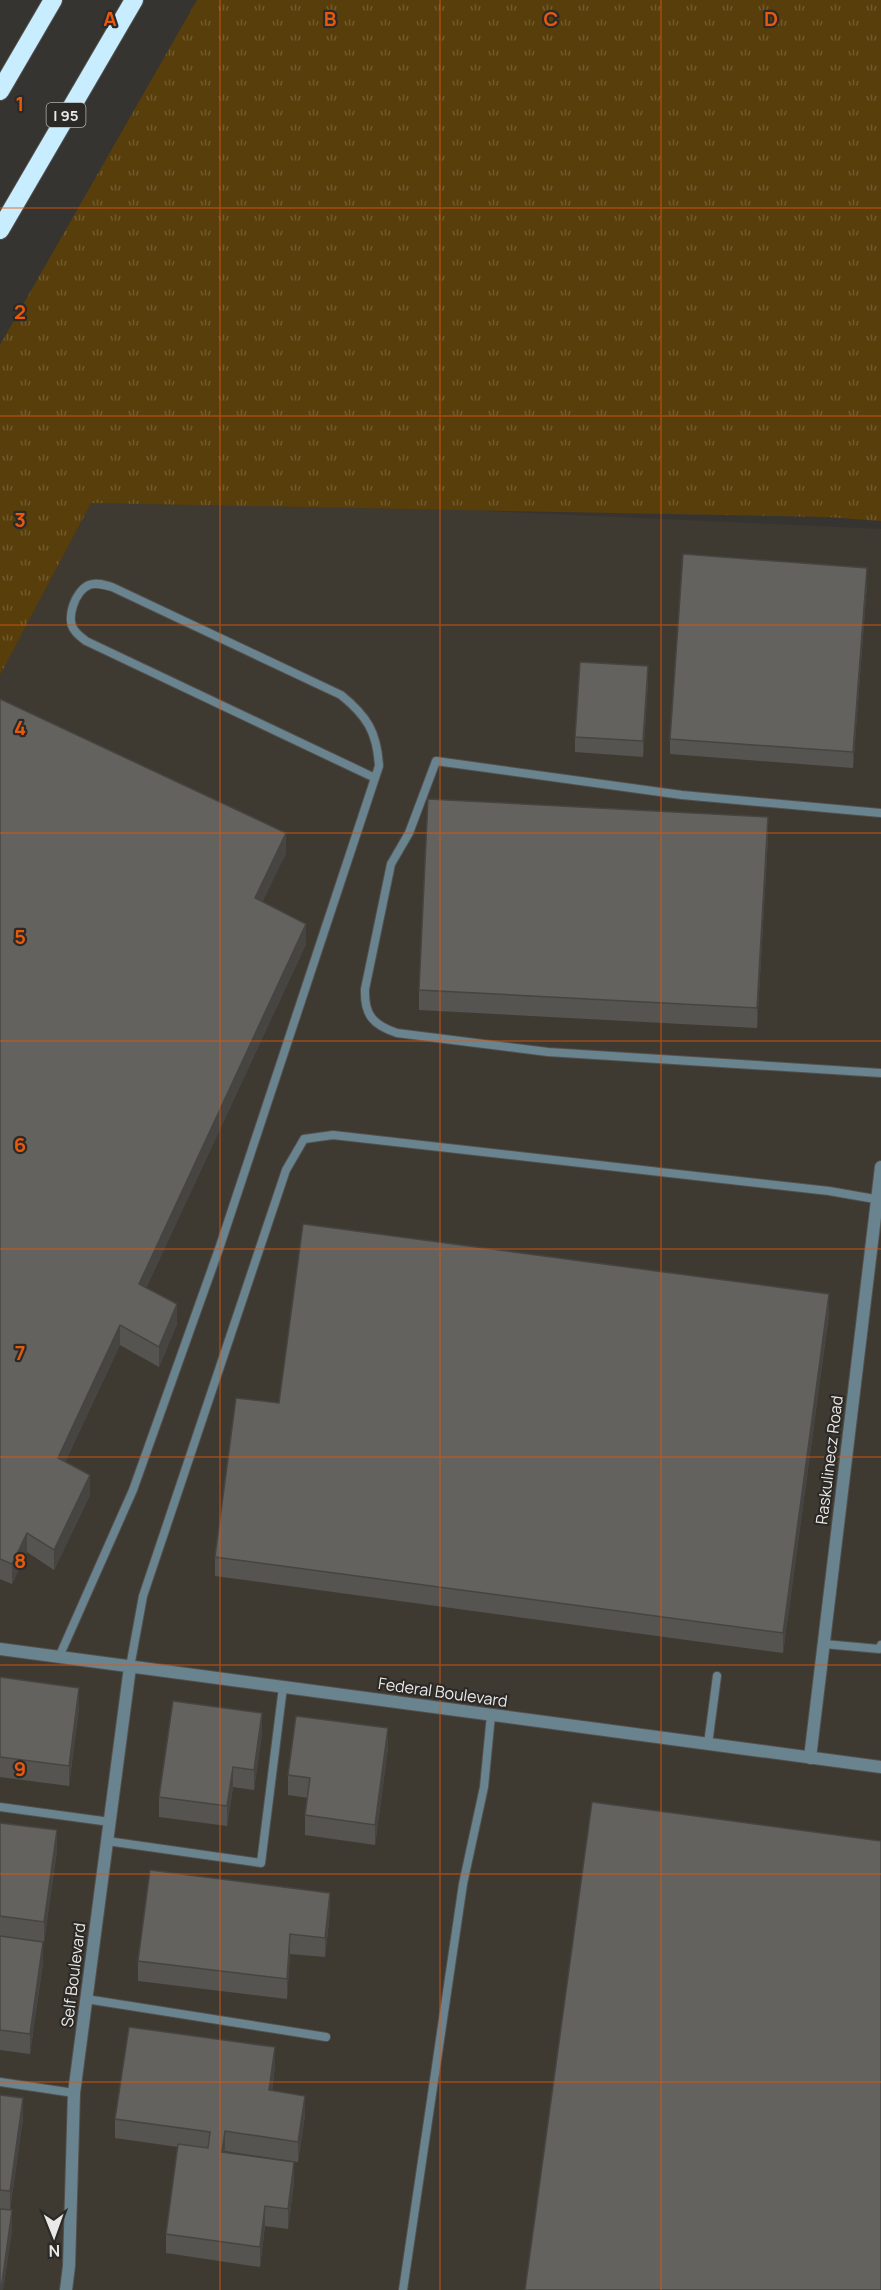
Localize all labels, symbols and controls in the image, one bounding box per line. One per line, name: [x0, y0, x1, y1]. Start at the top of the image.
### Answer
text: A: [103, 5, 117, 32]
text: B: [324, 5, 337, 32]
text: C: [544, 5, 558, 32]
text: D: [764, 5, 778, 32]
text: 1: [16, 90, 24, 117]
road number: I 95: [46, 103, 86, 127]
text: 2: [14, 298, 26, 325]
text: 3: [14, 506, 26, 533]
text: 4: [14, 714, 26, 741]
text: 5: [14, 923, 26, 950]
text: 6: [14, 1131, 26, 1158]
text: 7: [15, 1339, 25, 1366]
street label: Raskulinecz Road: [810, 1394, 848, 1526]
text: 8: [14, 1547, 26, 1574]
street label: Federal Boulevard: [377, 1672, 509, 1712]
text: 9: [14, 1755, 26, 1782]
street label: Self Boulevard: [56, 1922, 90, 2028]
north arrow: [24, 2206, 84, 2266]
text: N: [48, 2240, 60, 2262]

